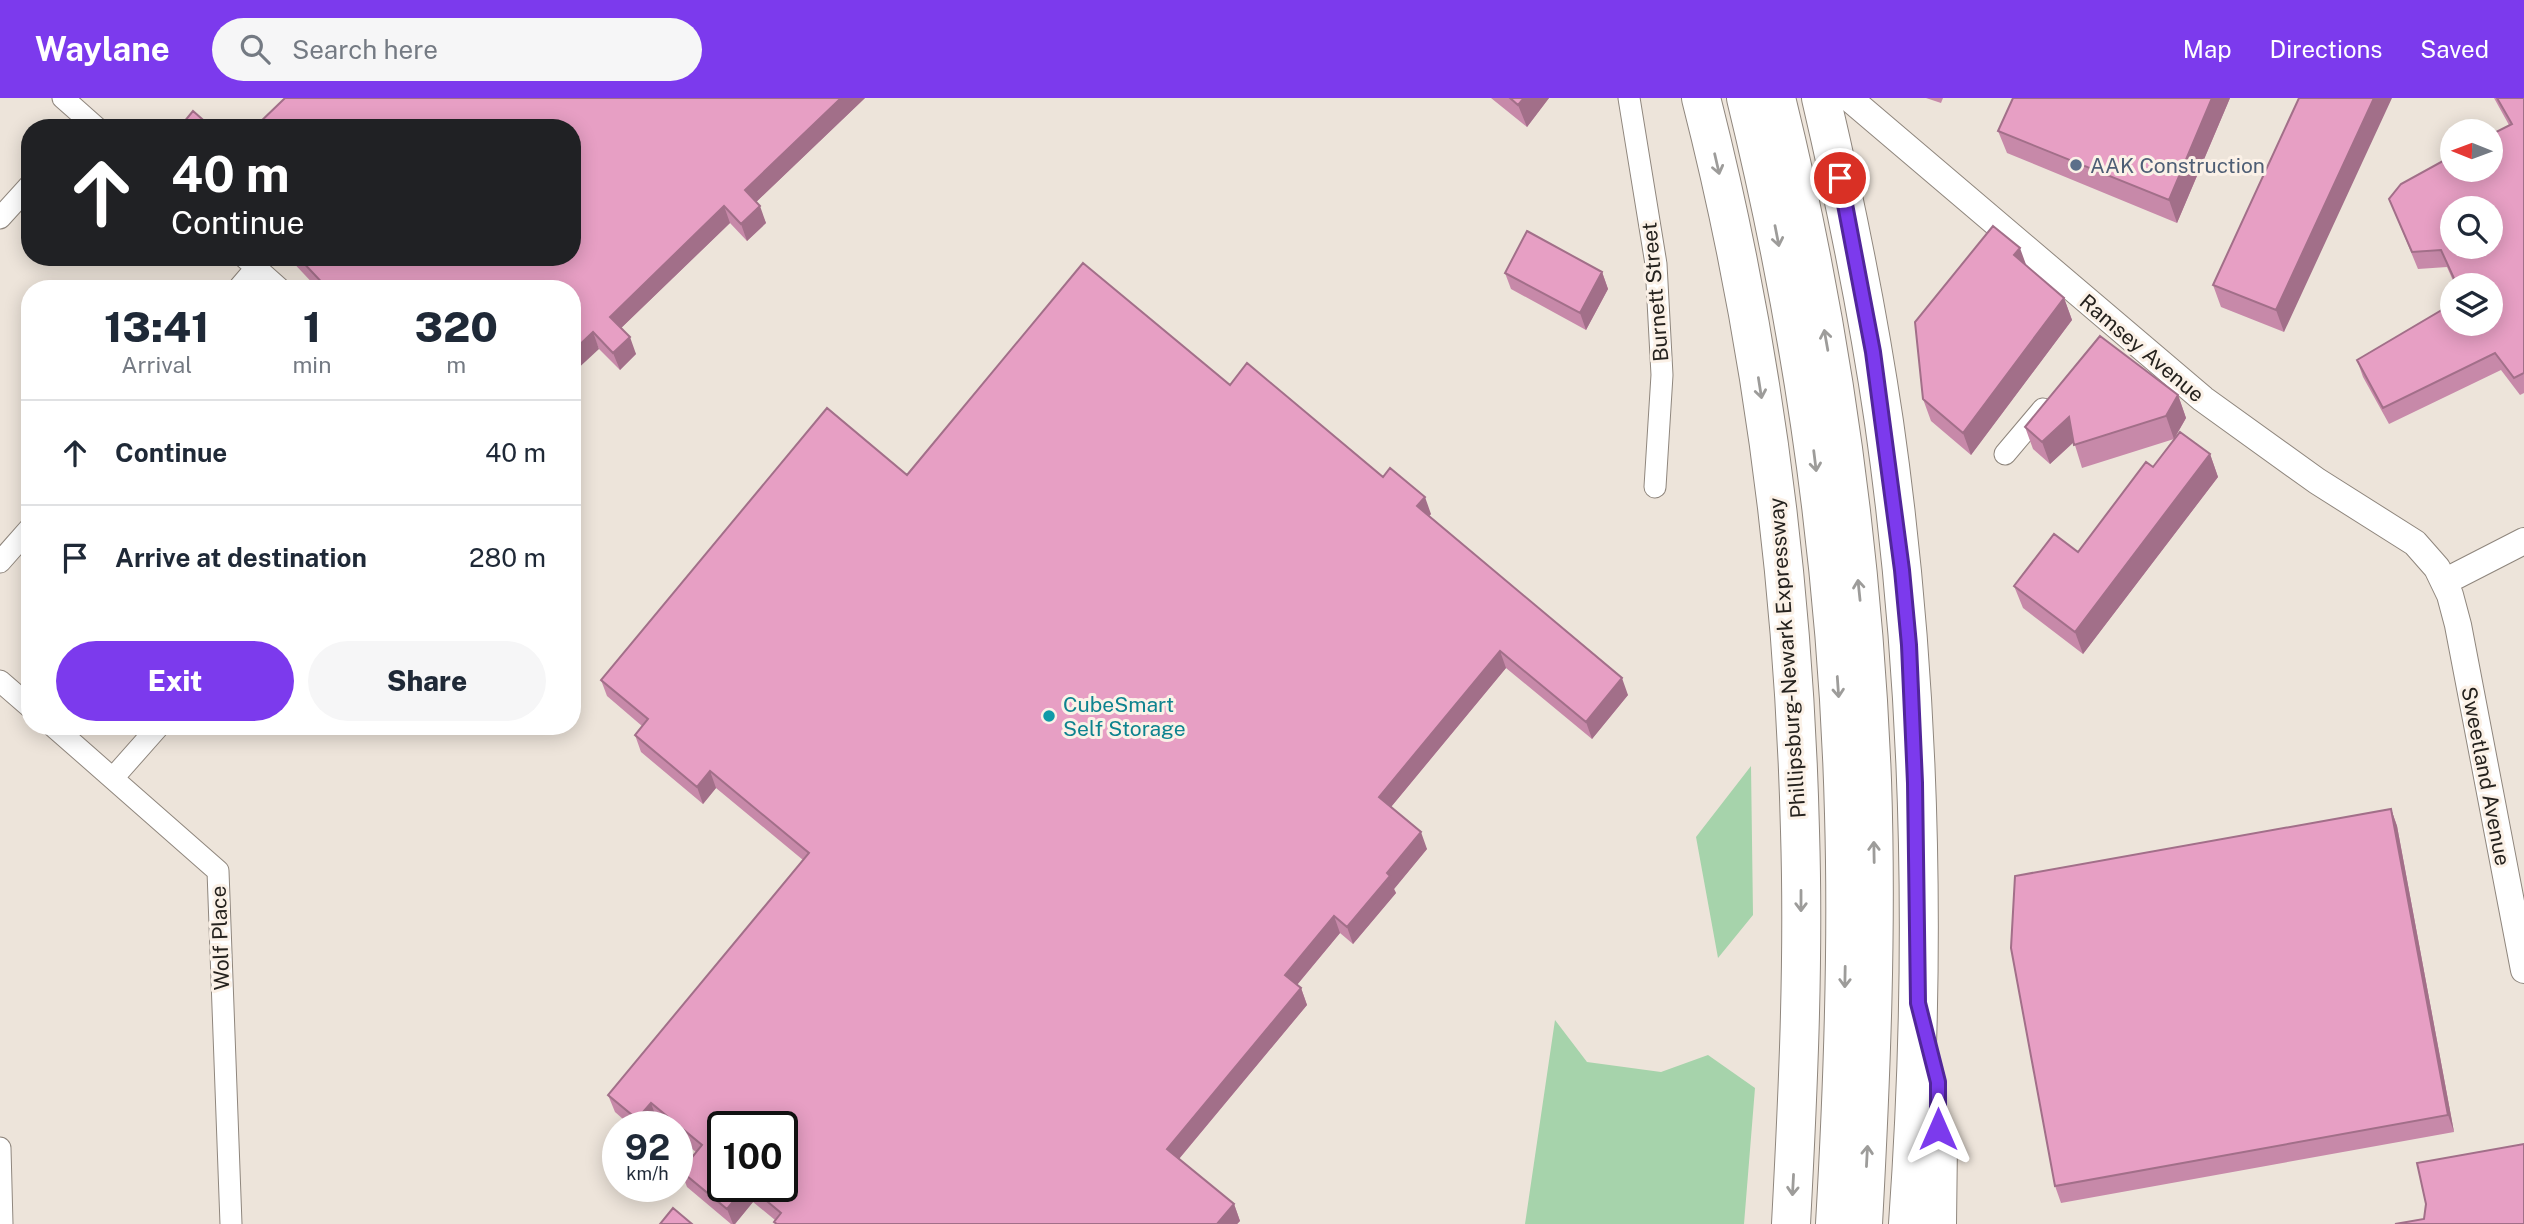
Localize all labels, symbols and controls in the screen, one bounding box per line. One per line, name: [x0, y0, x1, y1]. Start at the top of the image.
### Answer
search box: [212, 18, 702, 81]
text: Waylane: [35, 30, 170, 68]
icon: search: [236, 30, 274, 68]
text: Search here: [292, 34, 438, 65]
text: Map: [2183, 35, 2232, 63]
text: Directions: [2270, 35, 2382, 63]
text: Saved: [2420, 35, 2489, 63]
north arrow: [2440, 119, 2502, 182]
map controls: [2440, 119, 2503, 336]
text: 40 m: [171, 145, 290, 203]
icon: ahead: [56, 147, 147, 238]
pin: [1810, 148, 1870, 208]
one-way arrow: [1711, 152, 1724, 175]
place label: AAK Construction: [2090, 153, 2265, 178]
marker: AAK Construction: [2068, 157, 2084, 173]
icon: arrive: [1821, 159, 1859, 197]
button: search: [2440, 196, 2503, 259]
text: Continue: [171, 204, 305, 241]
street label: Burnett Street: [1636, 221, 1674, 363]
one-way arrow: [1771, 224, 1785, 247]
button: layers: [2440, 273, 2503, 336]
street label: Ramsey Avenue: [2075, 289, 2209, 407]
text: 13:41: [104, 302, 210, 351]
text: 1: [303, 302, 321, 351]
text: 320: [414, 302, 498, 351]
one-way arrow: [1819, 329, 1832, 352]
text: Arrival: [121, 351, 192, 378]
text: min: [292, 351, 331, 378]
text: m: [446, 351, 466, 378]
one-way arrow: [1754, 376, 1767, 399]
icon: ahead: [56, 434, 94, 472]
text: Continue: [115, 437, 227, 468]
text: 40 m: [485, 437, 546, 468]
one-way arrow: [1808, 449, 1821, 471]
street label: Phillipsburg-Newark Expressway: [1763, 497, 1811, 819]
icon: arrive: [56, 539, 94, 577]
text: Arrive at destination: [115, 542, 367, 573]
text: 280 m: [469, 542, 546, 573]
one-way arrow: [1853, 579, 1866, 602]
button: Exit: [56, 641, 294, 721]
button: Share: [308, 641, 546, 721]
one-way arrow: [1832, 675, 1845, 698]
street label: Sweetland Avenue: [2456, 684, 2516, 868]
place label: CubeSmart Self Storage: [1063, 692, 1186, 741]
marker: CubeSmart Self Storage: [1041, 708, 1057, 724]
one-way arrow: [1867, 840, 1880, 863]
street label: Wolf Place: [206, 885, 234, 991]
one-way arrow: [1794, 890, 1808, 913]
one-way arrow: [1838, 966, 1852, 989]
position arrow: [1901, 1092, 1975, 1166]
speed limit sign: 100: [707, 1111, 798, 1202]
text: 92: [625, 1127, 670, 1168]
one-way arrow: [1861, 1145, 1874, 1168]
text: km/h: [626, 1163, 669, 1184]
one-way arrow: [1786, 1173, 1799, 1196]

